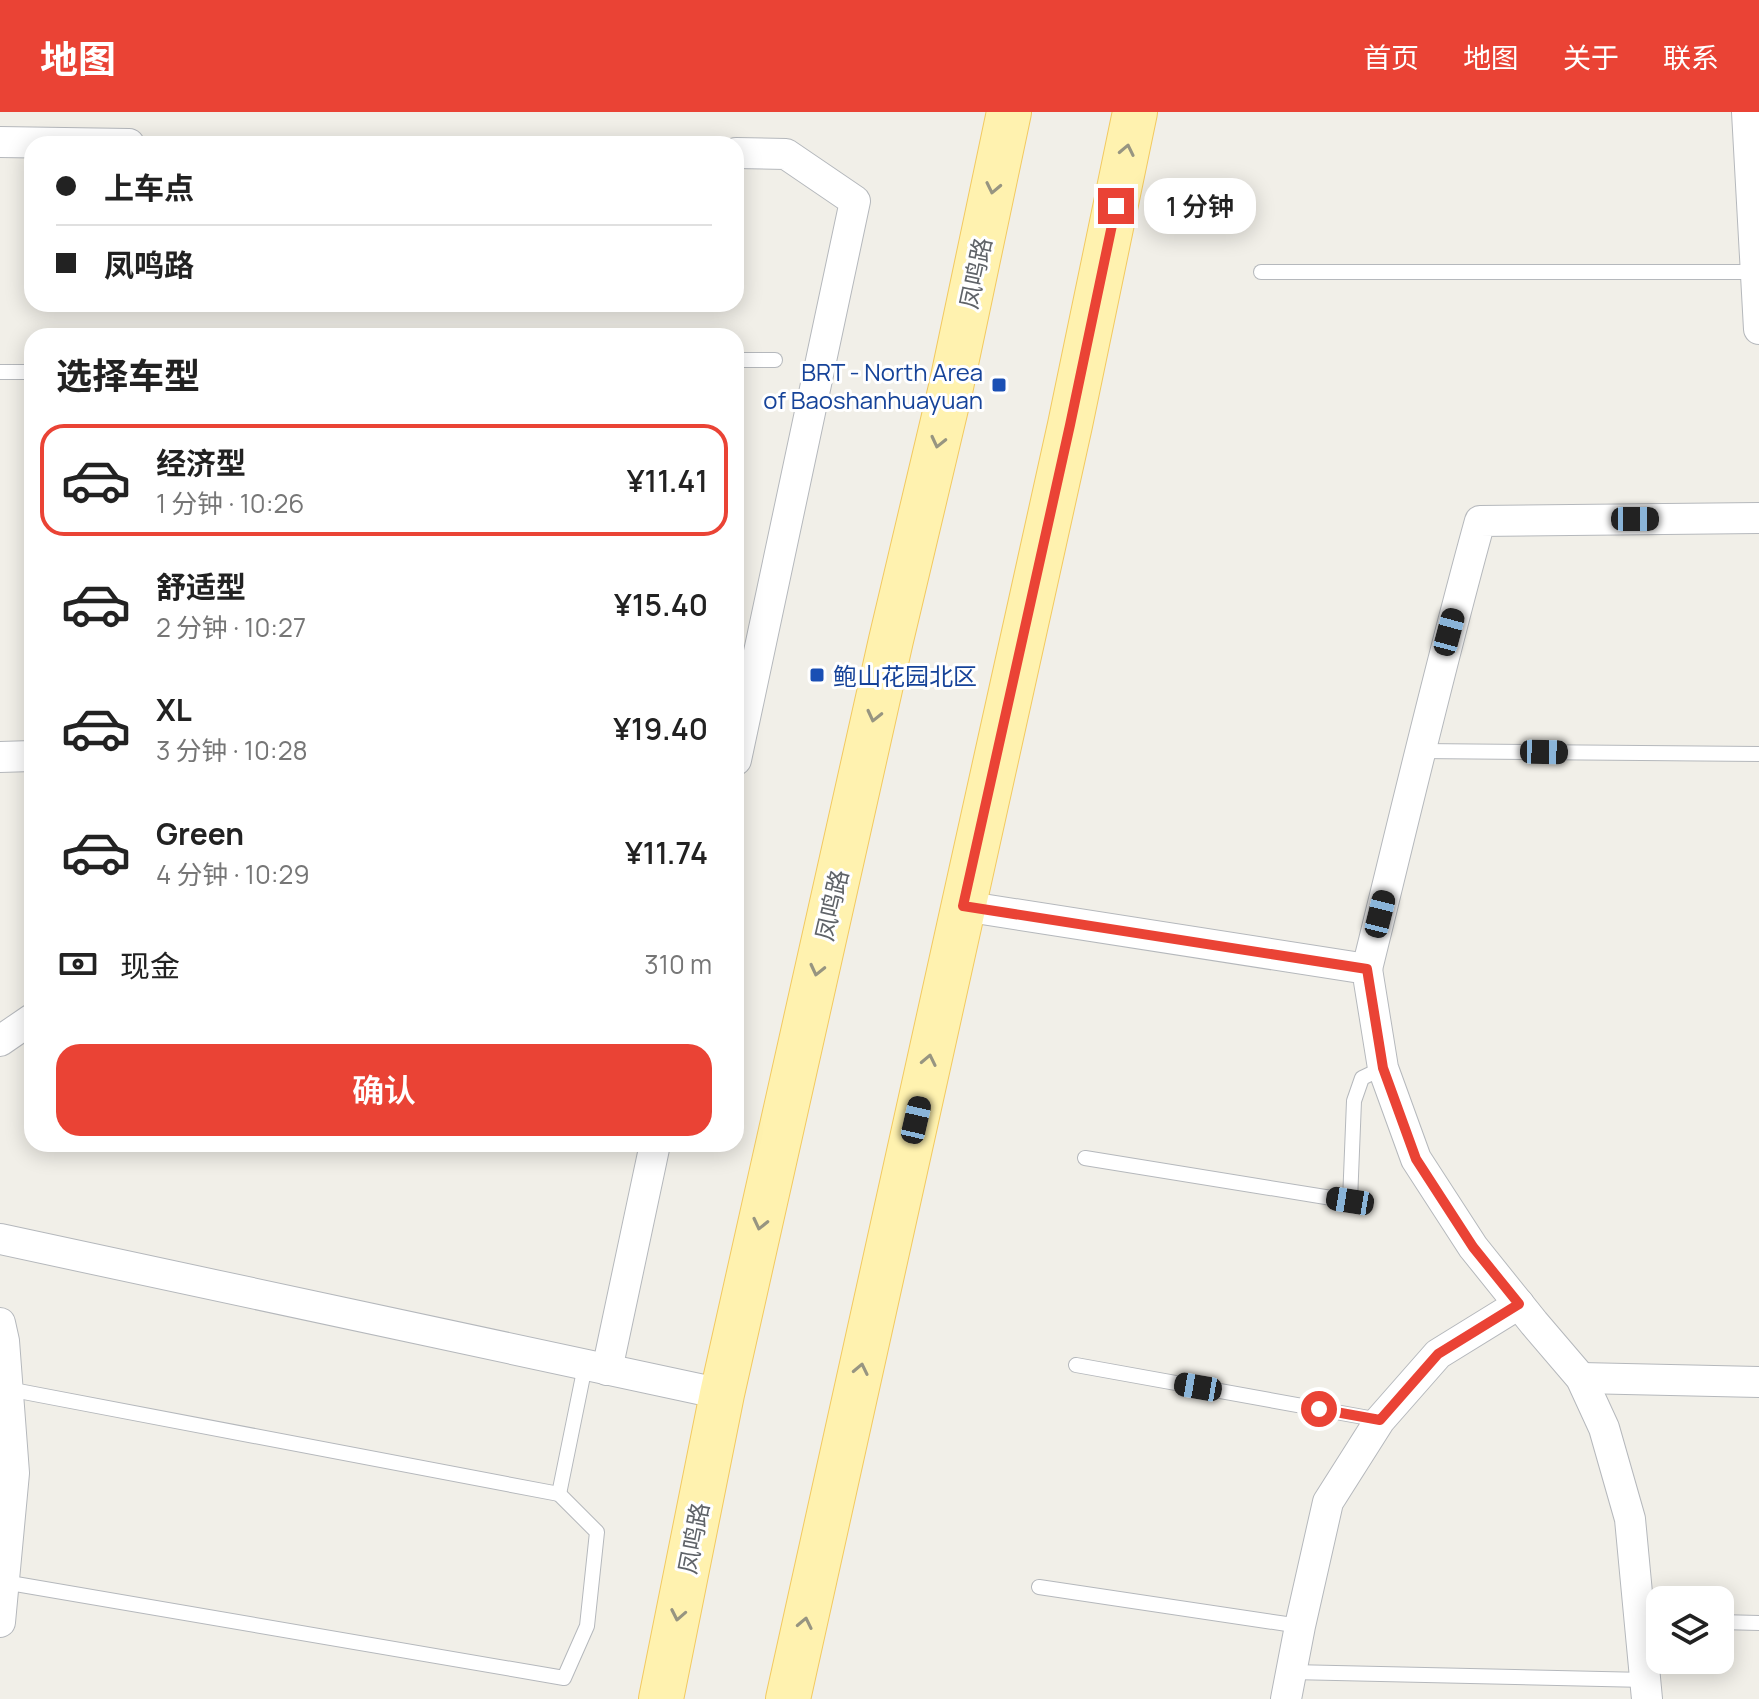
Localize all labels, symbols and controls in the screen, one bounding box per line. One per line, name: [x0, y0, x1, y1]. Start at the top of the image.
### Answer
text: 地图: [40, 32, 116, 84]
text: 首页: [1363, 38, 1419, 76]
text: 地图: [1463, 38, 1519, 76]
text: 关于: [1563, 38, 1619, 76]
text: 联系: [1663, 38, 1719, 76]
one-way arrow: [1118, 143, 1135, 156]
text: 上车点: [104, 167, 194, 208]
callout: 1 分钟: [1144, 178, 1256, 234]
one-way arrow: [985, 181, 1002, 195]
route end: [1098, 188, 1134, 224]
text: 1 分钟: [1166, 188, 1234, 224]
street label: 凤鸣路: [951, 234, 999, 312]
text: 凤鸣路: [104, 244, 194, 285]
text: 选择车型: [56, 351, 200, 400]
place label: BRT - North Area of Baoshanhuayuan: [763, 355, 983, 416]
marker: BRT - North Area of Baoshanhuayuan: [990, 376, 1008, 394]
one-way arrow: [930, 435, 947, 449]
text: 经济型: [156, 442, 246, 483]
icon: car: [60, 444, 132, 516]
text: ¥11.41: [627, 460, 708, 501]
text: 1 分钟 · 10:26: [156, 485, 304, 521]
car: [1611, 507, 1659, 531]
text: 舒适型: [156, 566, 246, 607]
icon: car: [60, 568, 132, 640]
text: ¥15.40: [614, 584, 708, 625]
car: [1431, 606, 1467, 658]
text: 2 分钟 · 10:27: [156, 609, 306, 645]
place label: 鲍山花园北区: [833, 659, 977, 692]
marker: 鲍山花园北区: [808, 666, 826, 684]
text: XL: [156, 689, 192, 730]
icon: car: [60, 692, 132, 764]
text: ¥19.40: [613, 708, 708, 749]
one-way arrow: [866, 709, 883, 723]
text: 3 分钟 · 10:28: [156, 732, 308, 768]
car: [1520, 740, 1568, 764]
text: Green: [156, 813, 244, 854]
icon: car: [60, 816, 132, 888]
text: ¥11.74: [625, 832, 708, 873]
text: 4 分钟 · 10:29: [156, 856, 310, 892]
street label: 凤鸣路: [807, 866, 855, 944]
car: [1363, 888, 1397, 940]
icon: cash: [56, 942, 100, 986]
text: 现金: [120, 945, 180, 986]
text: 310 m: [644, 946, 712, 982]
one-way arrow: [809, 963, 826, 976]
button: 确认: [56, 1044, 712, 1136]
one-way arrow: [920, 1054, 937, 1068]
car: [899, 1094, 933, 1146]
car: [1324, 1185, 1376, 1217]
one-way arrow: [752, 1216, 769, 1230]
one-way arrow: [852, 1363, 869, 1376]
car: [1172, 1371, 1224, 1403]
route start: [1301, 1391, 1337, 1427]
street label: 凤鸣路: [670, 1500, 716, 1576]
map controls: [1646, 1586, 1734, 1674]
button: layers: [1646, 1586, 1734, 1674]
one-way arrow: [670, 1608, 687, 1622]
one-way arrow: [796, 1617, 813, 1630]

